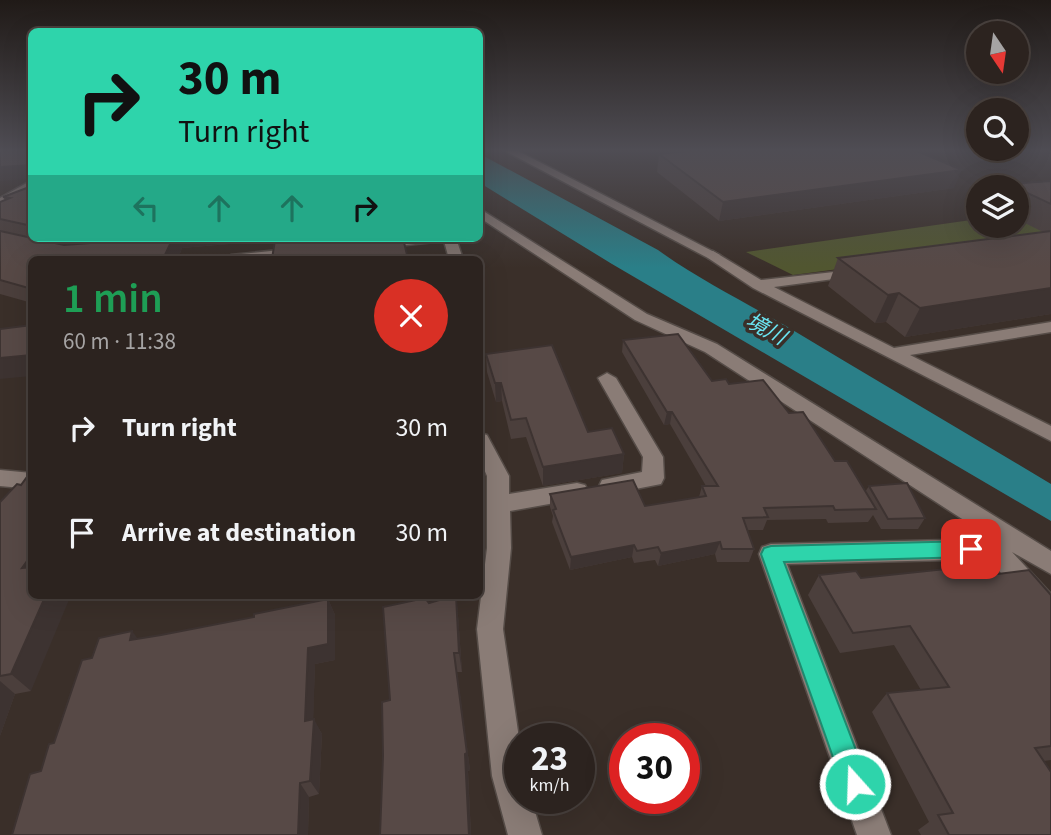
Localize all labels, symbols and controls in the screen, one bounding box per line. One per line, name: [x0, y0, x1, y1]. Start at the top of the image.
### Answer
north arrow: [966, 21, 1029, 84]
map controls: [966, 21, 1029, 238]
text: 30 m: [178, 44, 282, 114]
icon: right: [63, 56, 154, 147]
button: search: [966, 98, 1029, 161]
text: Turn right: [178, 109, 309, 155]
button: layers: [966, 175, 1029, 238]
icon: left: [127, 189, 165, 227]
icon: ahead: [200, 189, 238, 227]
icon: ahead: [273, 189, 311, 227]
icon: right: [346, 189, 384, 227]
text: 1 min: [63, 269, 163, 329]
button: close: [374, 279, 448, 353]
water label: 境川: [740, 306, 793, 353]
text: 60 m · 11:38: [63, 325, 176, 358]
icon: right: [63, 409, 101, 447]
text: Turn right: [122, 409, 237, 446]
text: 30 m: [395, 409, 448, 446]
icon: arrive: [63, 514, 101, 552]
text: Arrive at destination: [122, 514, 356, 551]
text: 30 m: [395, 514, 448, 551]
pin: [941, 519, 1001, 579]
icon: arrive: [952, 530, 990, 568]
speed limit sign: 30: [609, 723, 700, 814]
text: 23: [531, 734, 568, 784]
position arrow: [818, 747, 892, 821]
text: km/h: [530, 773, 569, 798]

